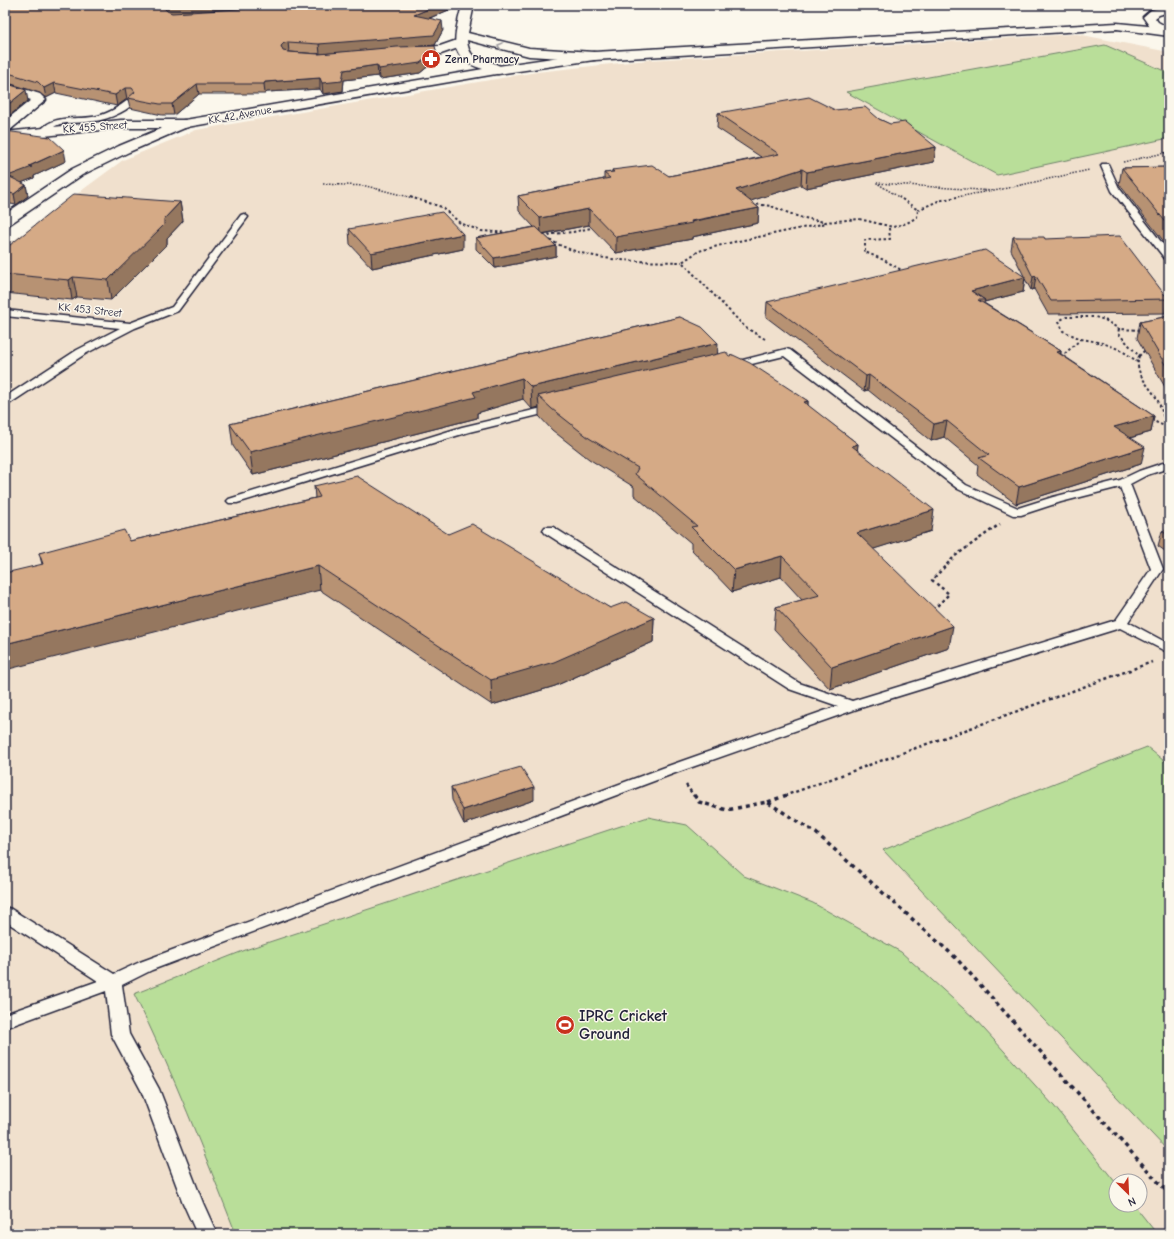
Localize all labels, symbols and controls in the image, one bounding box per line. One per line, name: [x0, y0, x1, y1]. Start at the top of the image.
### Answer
one-way arrow: [497, 42, 504, 51]
pharmacy icon: Zenn Pharmacy: [420, 48, 442, 70]
place label: Zenn Pharmacy: [445, 53, 519, 66]
street label: KK 42 Avenue: [207, 103, 273, 127]
street label: KK 455 Street: [62, 118, 128, 136]
street label: KK 453 Street: [57, 300, 123, 320]
place label: IPRC Cricket Ground: [579, 1007, 668, 1043]
sports icon: IPRC Cricket Ground: [554, 1014, 576, 1036]
north arrow: [1108, 1173, 1148, 1213]
text: N: [1126, 1194, 1138, 1209]

